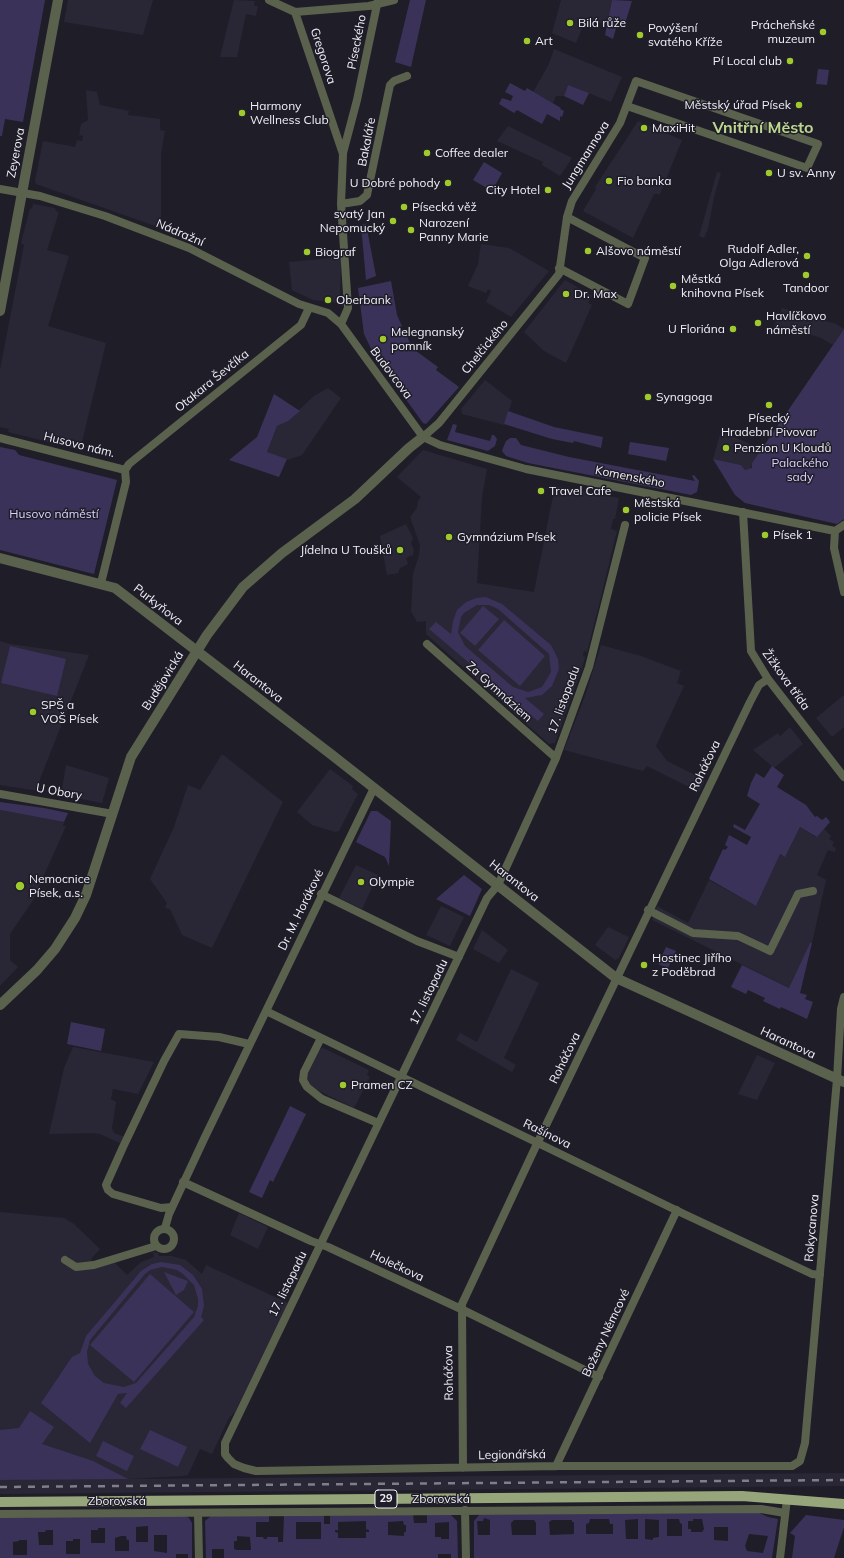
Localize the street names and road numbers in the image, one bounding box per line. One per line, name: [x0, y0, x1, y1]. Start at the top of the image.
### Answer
street label: Píseckého: [345, 13, 369, 71]
street label: Gregorova: [307, 26, 339, 86]
street label: Bakaláře: [355, 116, 379, 168]
street label: Jungmannova: [559, 118, 613, 192]
street label: Zeyerova: [4, 127, 28, 179]
street label: Nádražní: [154, 216, 206, 250]
street label: Chelčického: [459, 317, 511, 377]
street label: Budovcova: [367, 344, 415, 402]
street label: Otakara Ševčíka: [172, 347, 252, 415]
street label: Husovo nám.: [42, 429, 116, 461]
street label: Komenského: [594, 463, 666, 491]
street label: Purkyňova: [130, 581, 186, 629]
street label: Žižkova třída: [759, 647, 813, 713]
street label: Budějovická: [139, 649, 187, 713]
street label: Harantova: [230, 658, 286, 706]
street label: Za Gymnáziem: [463, 659, 535, 725]
street label: 17. listopadu: [545, 664, 583, 736]
street label: Roháčova: [686, 738, 724, 794]
street label: U Obory: [35, 781, 83, 803]
street label: Harantova: [486, 857, 542, 905]
street label: Dr. M. Horákové: [275, 867, 327, 953]
street label: 17. listopadu: [407, 957, 451, 1027]
street label: Harantova: [758, 1024, 818, 1062]
street label: Roháčova: [546, 1030, 584, 1086]
street label: Rašínova: [521, 1116, 573, 1152]
street label: Rokycanova: [802, 1194, 822, 1262]
street label: Holečkova: [368, 1247, 426, 1285]
street label: 17. listopadu: [266, 1249, 310, 1319]
street label: Boženy Němcové: [579, 1287, 633, 1379]
street label: Roháčova: [441, 1345, 457, 1401]
street label: Legionářská: [478, 1447, 546, 1463]
road number: 29: [375, 1490, 397, 1508]
street label: Zborovská: [412, 1492, 470, 1506]
street label: Zborovská: [88, 1494, 146, 1508]

